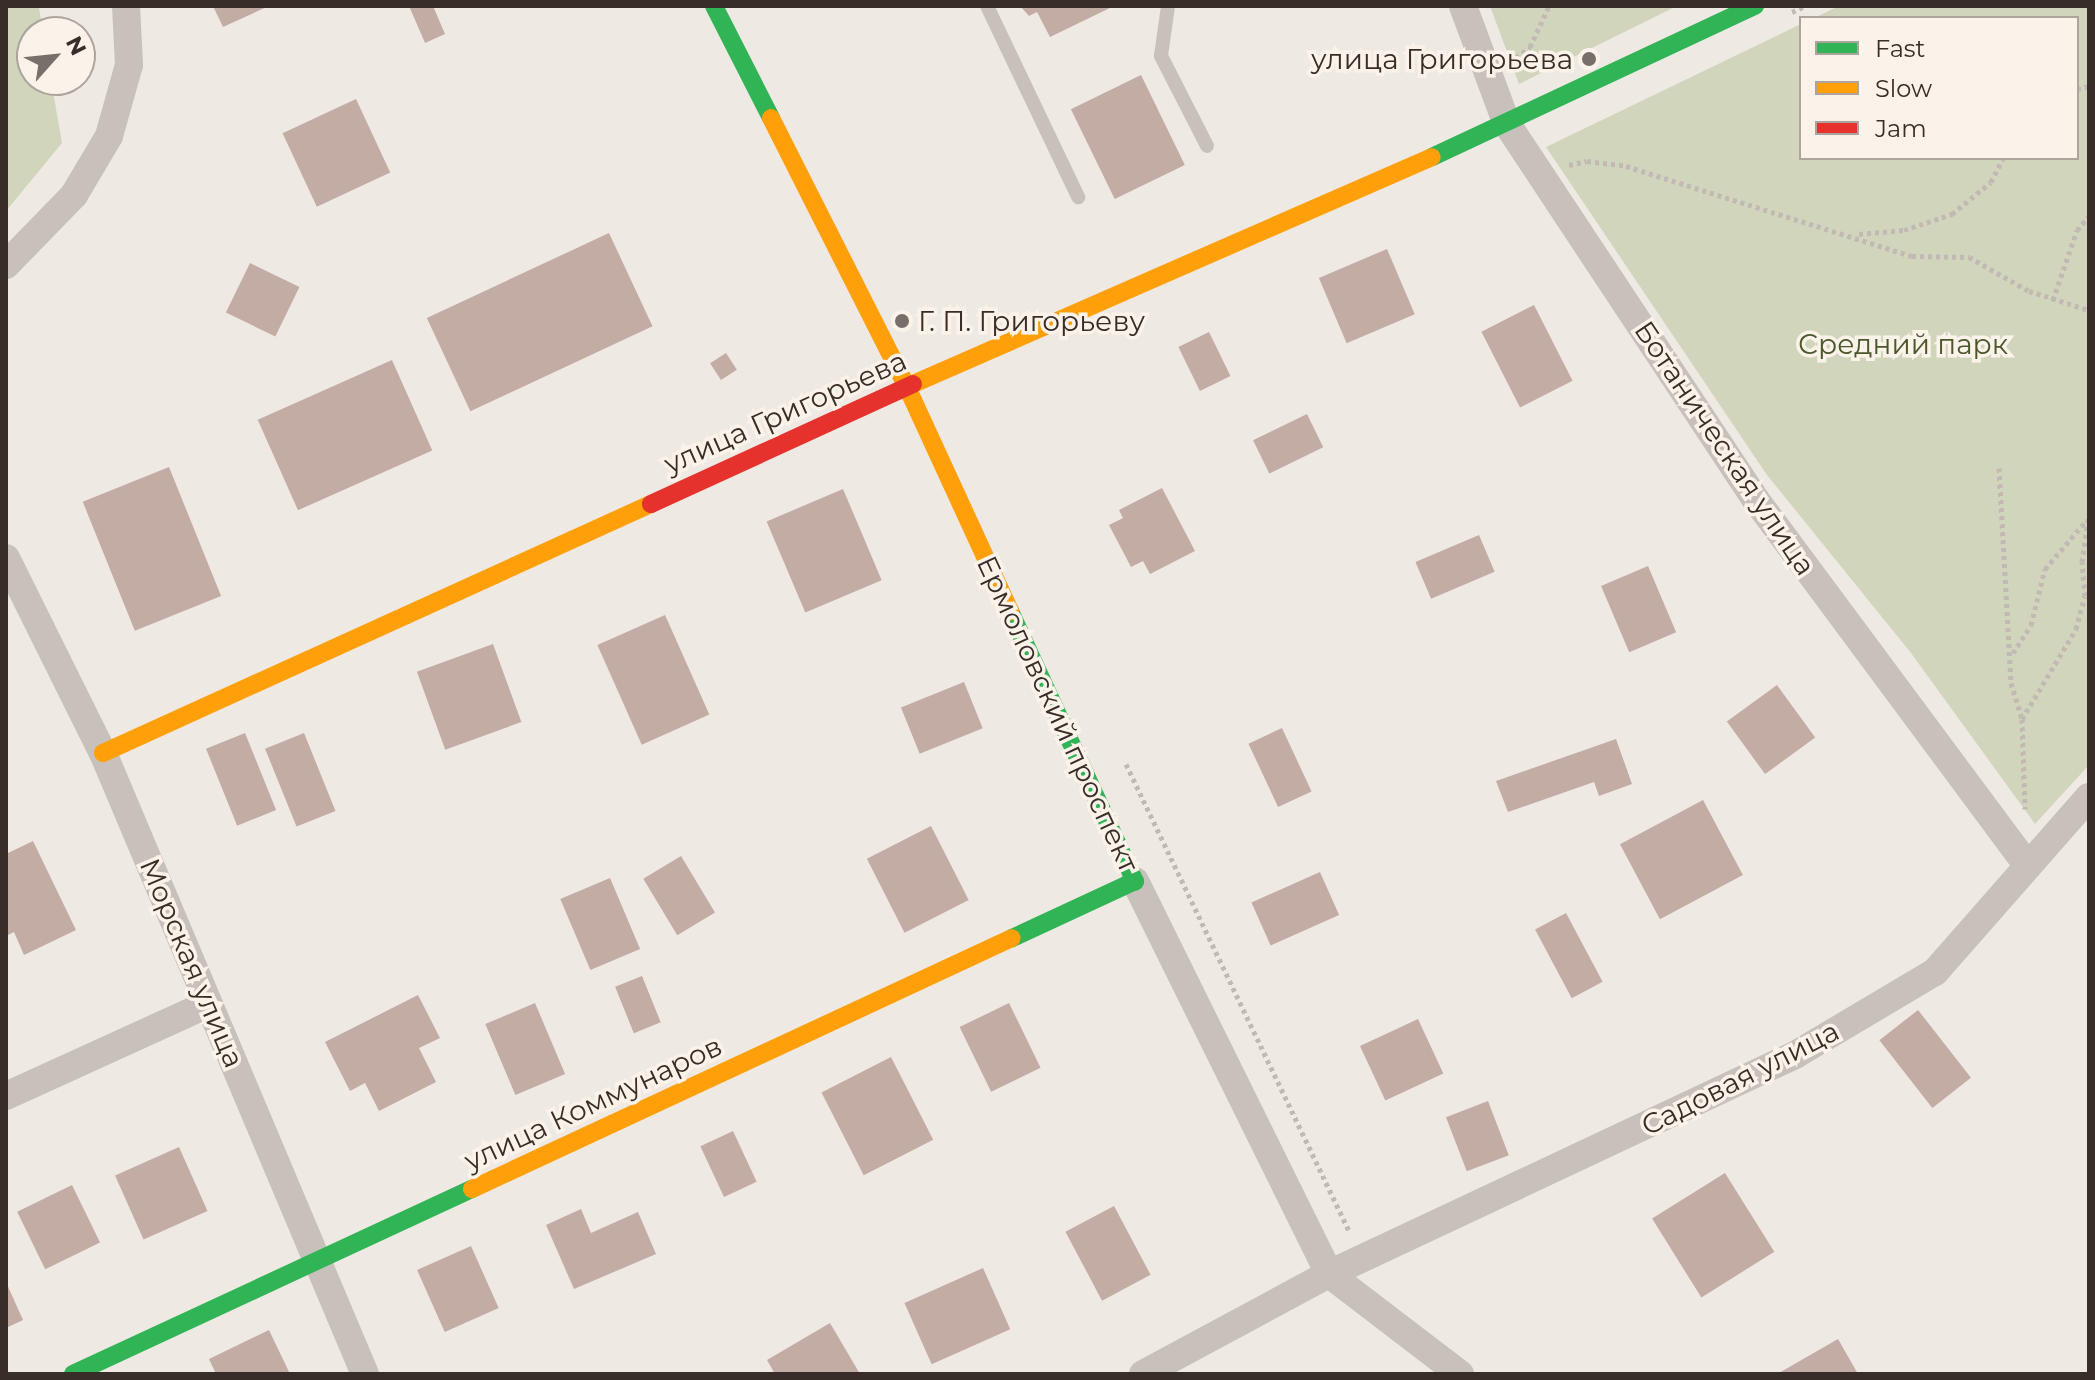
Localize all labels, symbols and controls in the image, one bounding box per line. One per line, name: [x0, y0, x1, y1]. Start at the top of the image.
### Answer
north arrow: [16, 16, 96, 96]
legend: [1799, 16, 2079, 160]
text: N: [60, 32, 92, 60]
text: Fast: [1875, 34, 1925, 63]
place label: улица Григорьева: [1311, 42, 1573, 76]
marker: улица Григорьева: [1580, 50, 1598, 68]
text: Slow: [1875, 74, 1932, 103]
text: Jam: [1875, 114, 1927, 143]
place label: Г. П. Григорьеву: [918, 304, 1145, 338]
marker: Г. П. Григорьеву: [893, 312, 911, 330]
street label: Ботаническая улица: [1627, 315, 1823, 581]
park label: Средний парк: [1798, 327, 2008, 361]
street label: улица Григорьева: [659, 343, 911, 481]
street label: Ермоловский проспект: [970, 551, 1146, 877]
street label: Морская улица: [133, 853, 251, 1073]
street label: Садовая улица: [1636, 1014, 1844, 1142]
street label: улица Коммунаров: [459, 1029, 727, 1177]

